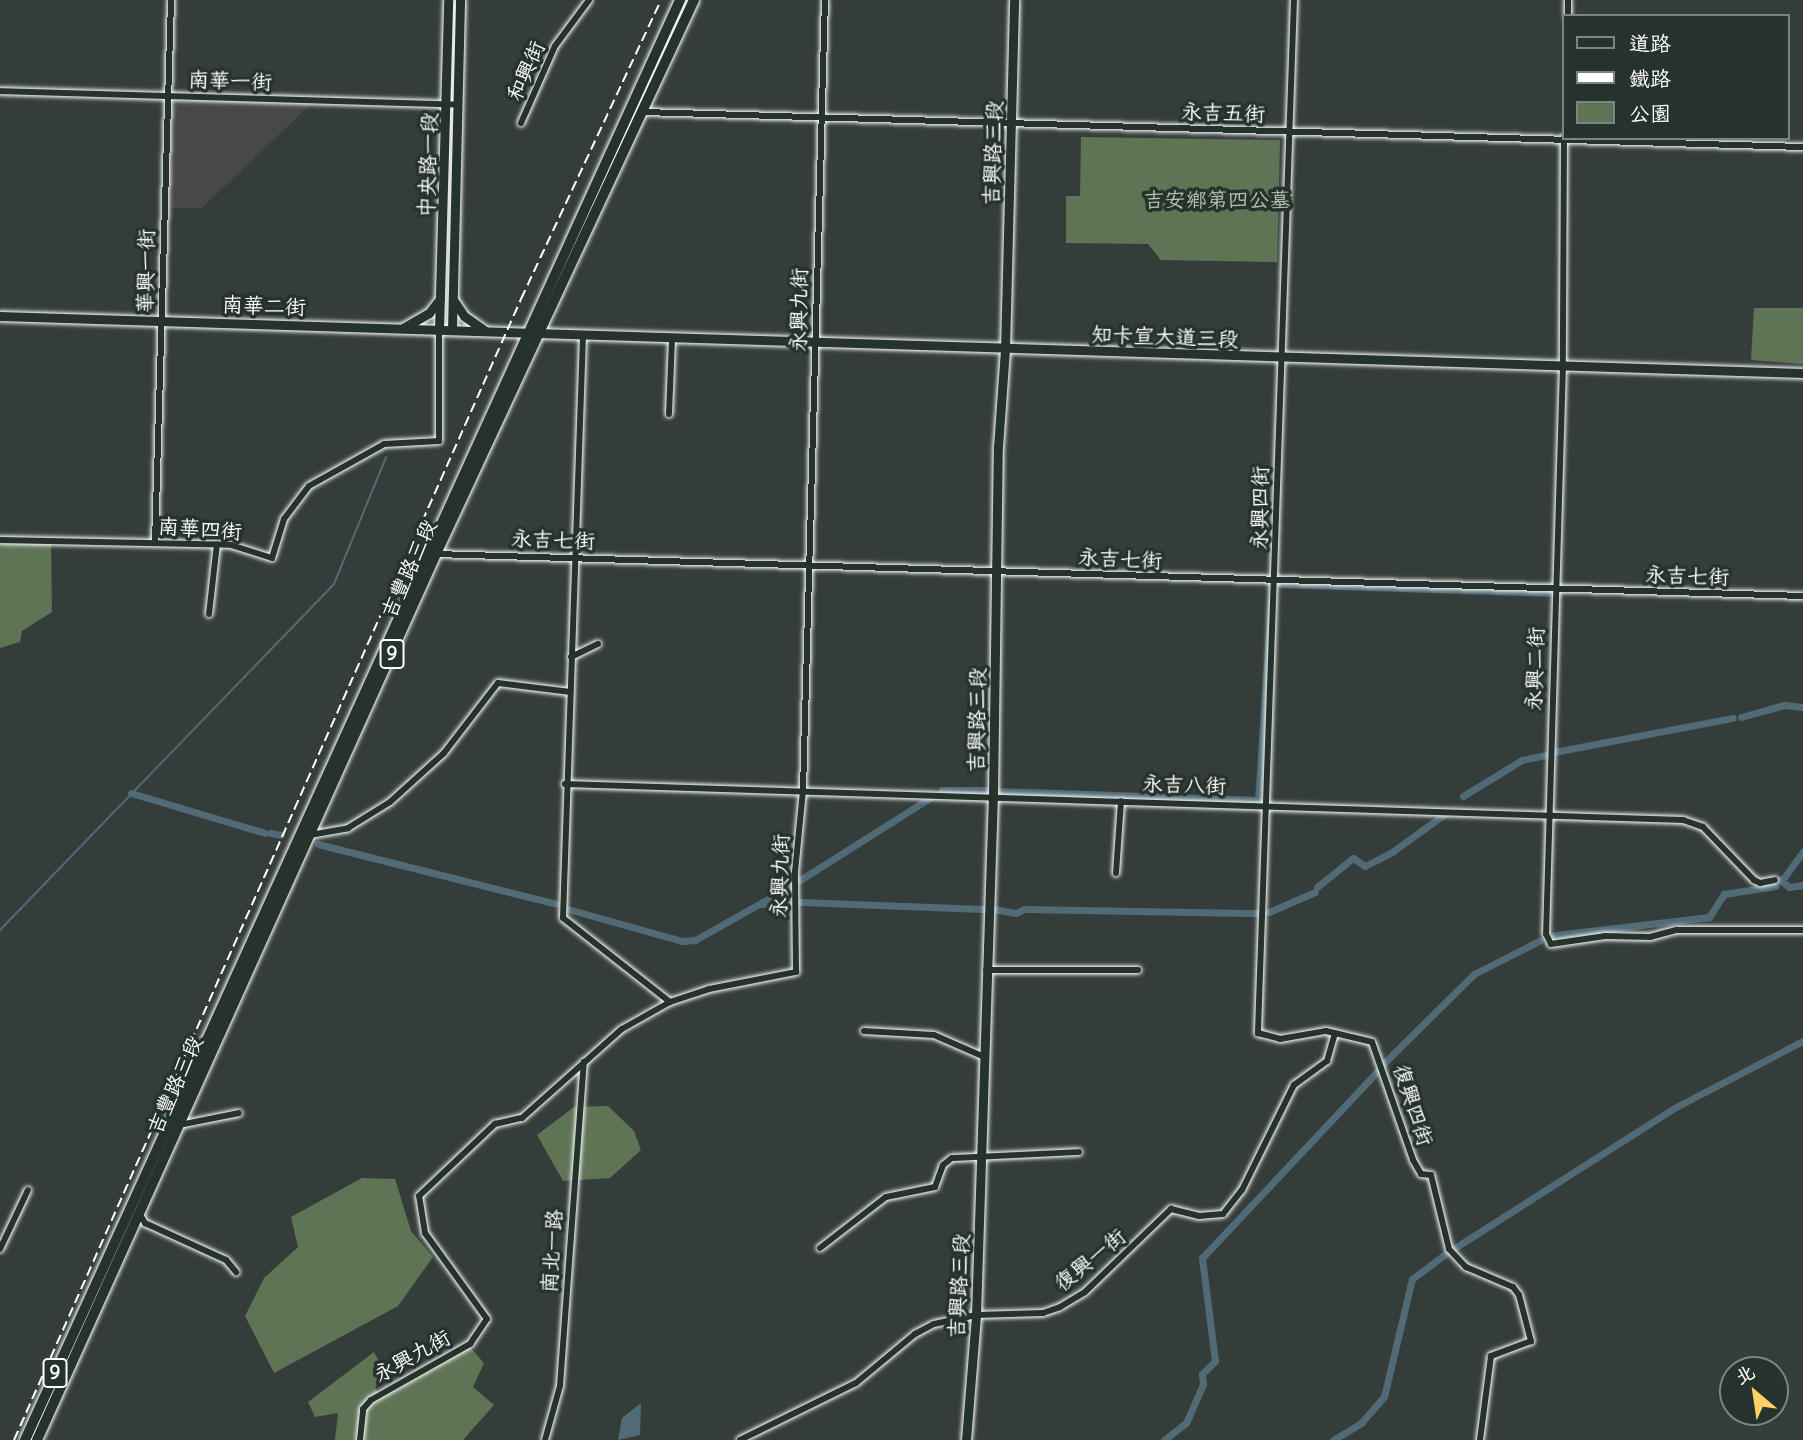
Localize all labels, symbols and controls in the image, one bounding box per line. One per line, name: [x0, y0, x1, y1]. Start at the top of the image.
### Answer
legend: [1562, 14, 1789, 140]
text: 道路: [1629, 30, 1671, 57]
street label: 和興街: [502, 37, 550, 105]
text: 鐵路: [1629, 65, 1671, 92]
street label: 南華一街: [188, 67, 272, 95]
street label: 永吉五街: [1181, 99, 1265, 127]
street label: 吉興路三段: [979, 100, 1007, 206]
text: 公園: [1629, 100, 1671, 127]
street label: 中央路一段: [414, 112, 442, 218]
park label: 吉安鄉第四公墓: [1144, 187, 1290, 213]
street label: 華興一街: [133, 229, 159, 313]
street label: 永興九街: [786, 268, 812, 352]
street label: 南華二街: [222, 292, 306, 320]
street label: 知卡宣大道三段: [1091, 322, 1239, 352]
street label: 永興四街: [1247, 466, 1273, 550]
street label: 南華四街: [157, 514, 243, 544]
street label: 吉豐路三段: [376, 516, 442, 622]
street label: 永吉七街: [511, 526, 595, 554]
street label: 永吉七街: [1077, 544, 1163, 574]
street label: 永吉七街: [1645, 562, 1729, 590]
street label: 永興二街: [1521, 627, 1549, 711]
road number: 9: [378, 638, 406, 670]
street label: 吉興路三段: [963, 667, 991, 773]
street label: 永吉八街: [1142, 771, 1226, 799]
street label: 永興九街: [766, 834, 794, 918]
street label: 吉豐路三段: [142, 1032, 208, 1138]
street label: 復興四街: [1388, 1061, 1438, 1149]
street label: 南北一路: [537, 1208, 567, 1294]
street label: 復興一街: [1049, 1224, 1131, 1296]
street label: 吉興路三段: [944, 1233, 974, 1339]
street label: 永興九街: [369, 1325, 455, 1387]
north arrow: [1719, 1356, 1789, 1426]
road number: 9: [41, 1358, 69, 1388]
text: 北: [1731, 1359, 1759, 1389]

